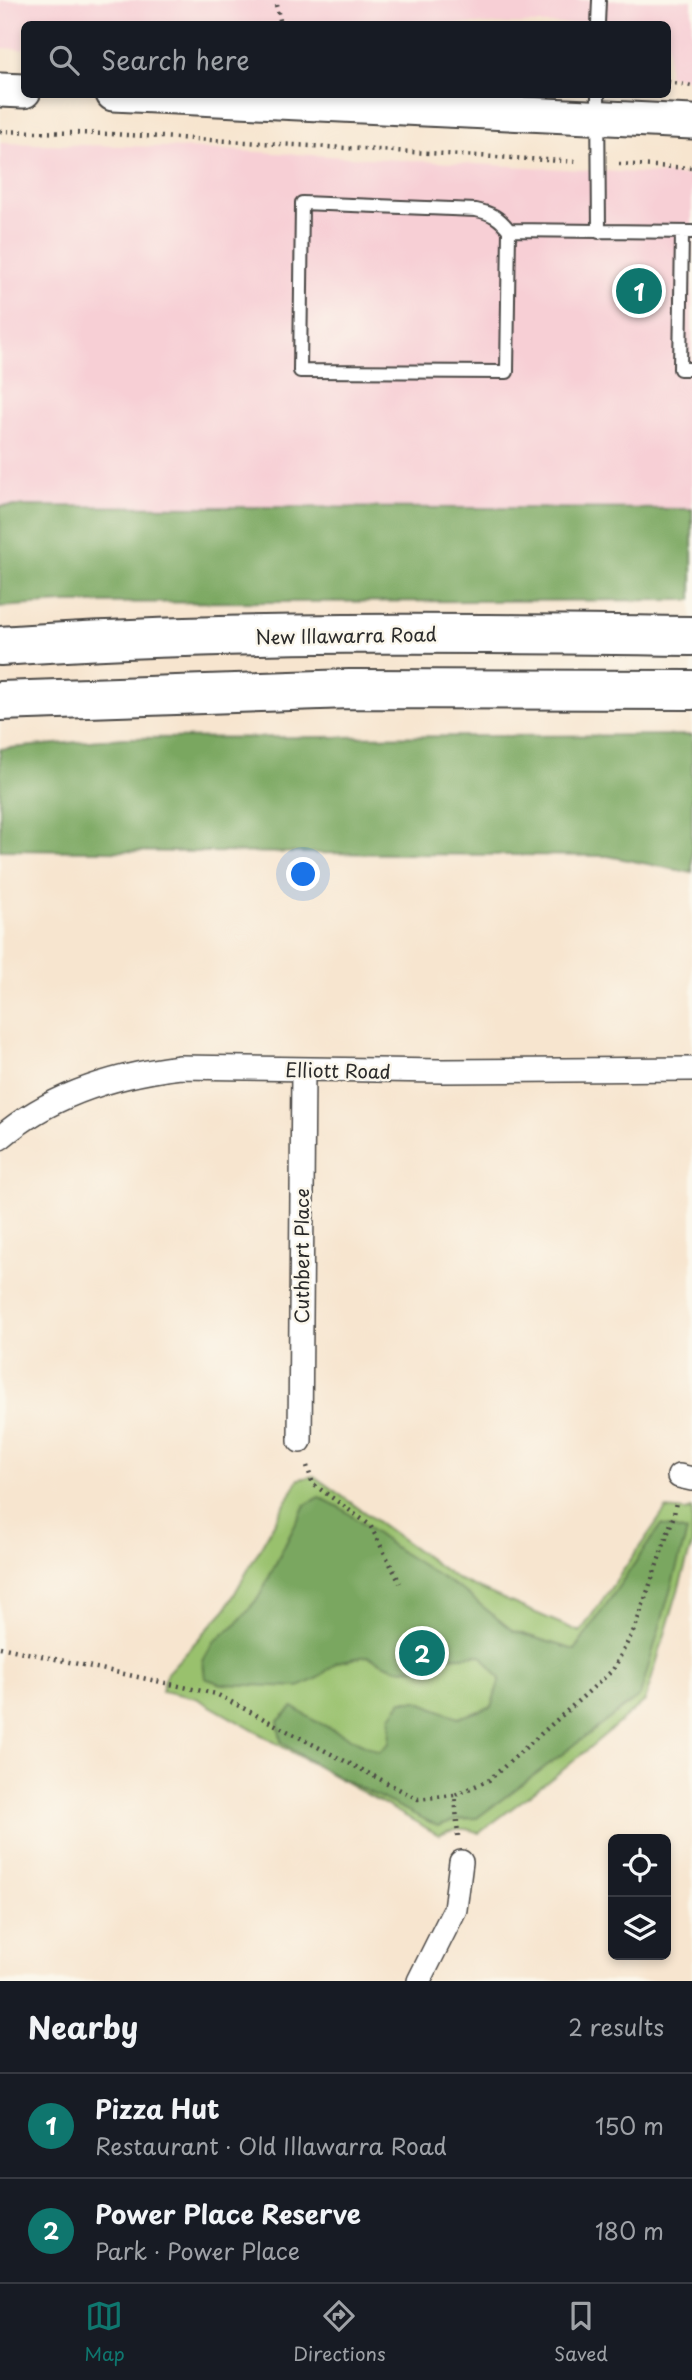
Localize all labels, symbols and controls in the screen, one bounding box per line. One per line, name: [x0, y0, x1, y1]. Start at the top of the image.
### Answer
search box: [21, 21, 671, 98]
text: Search here: [101, 40, 250, 79]
icon: search: [45, 41, 83, 79]
pin: 1: [616, 265, 662, 317]
street label: New Illawarra Road: [255, 619, 437, 651]
your location: [286, 857, 320, 891]
street label: Elliott Road: [285, 1055, 391, 1085]
street label: Cuthbert Place: [287, 1189, 315, 1324]
pin: 2: [399, 1627, 445, 1679]
map controls: [608, 1834, 671, 1960]
button: locate: [608, 1834, 671, 1897]
button: layers: [608, 1897, 671, 1960]
text: Nearby: [28, 2004, 138, 2049]
text: 2 results: [568, 2009, 664, 2044]
text: Pizza Hut: [95, 2089, 220, 2128]
text: 1: [46, 2108, 57, 2143]
text: 150 m: [595, 2108, 664, 2143]
text: Restaurant · Old Illawarra Road: [95, 2128, 447, 2163]
text: Power Place Reserve: [95, 2194, 361, 2233]
text: 2: [43, 2213, 59, 2248]
text: 180 m: [595, 2213, 664, 2248]
text: Park · Power Place: [95, 2233, 300, 2268]
tab: Map: [84, 2297, 125, 2367]
tab: Directions: [293, 2297, 386, 2367]
tab: Saved: [554, 2297, 608, 2367]

